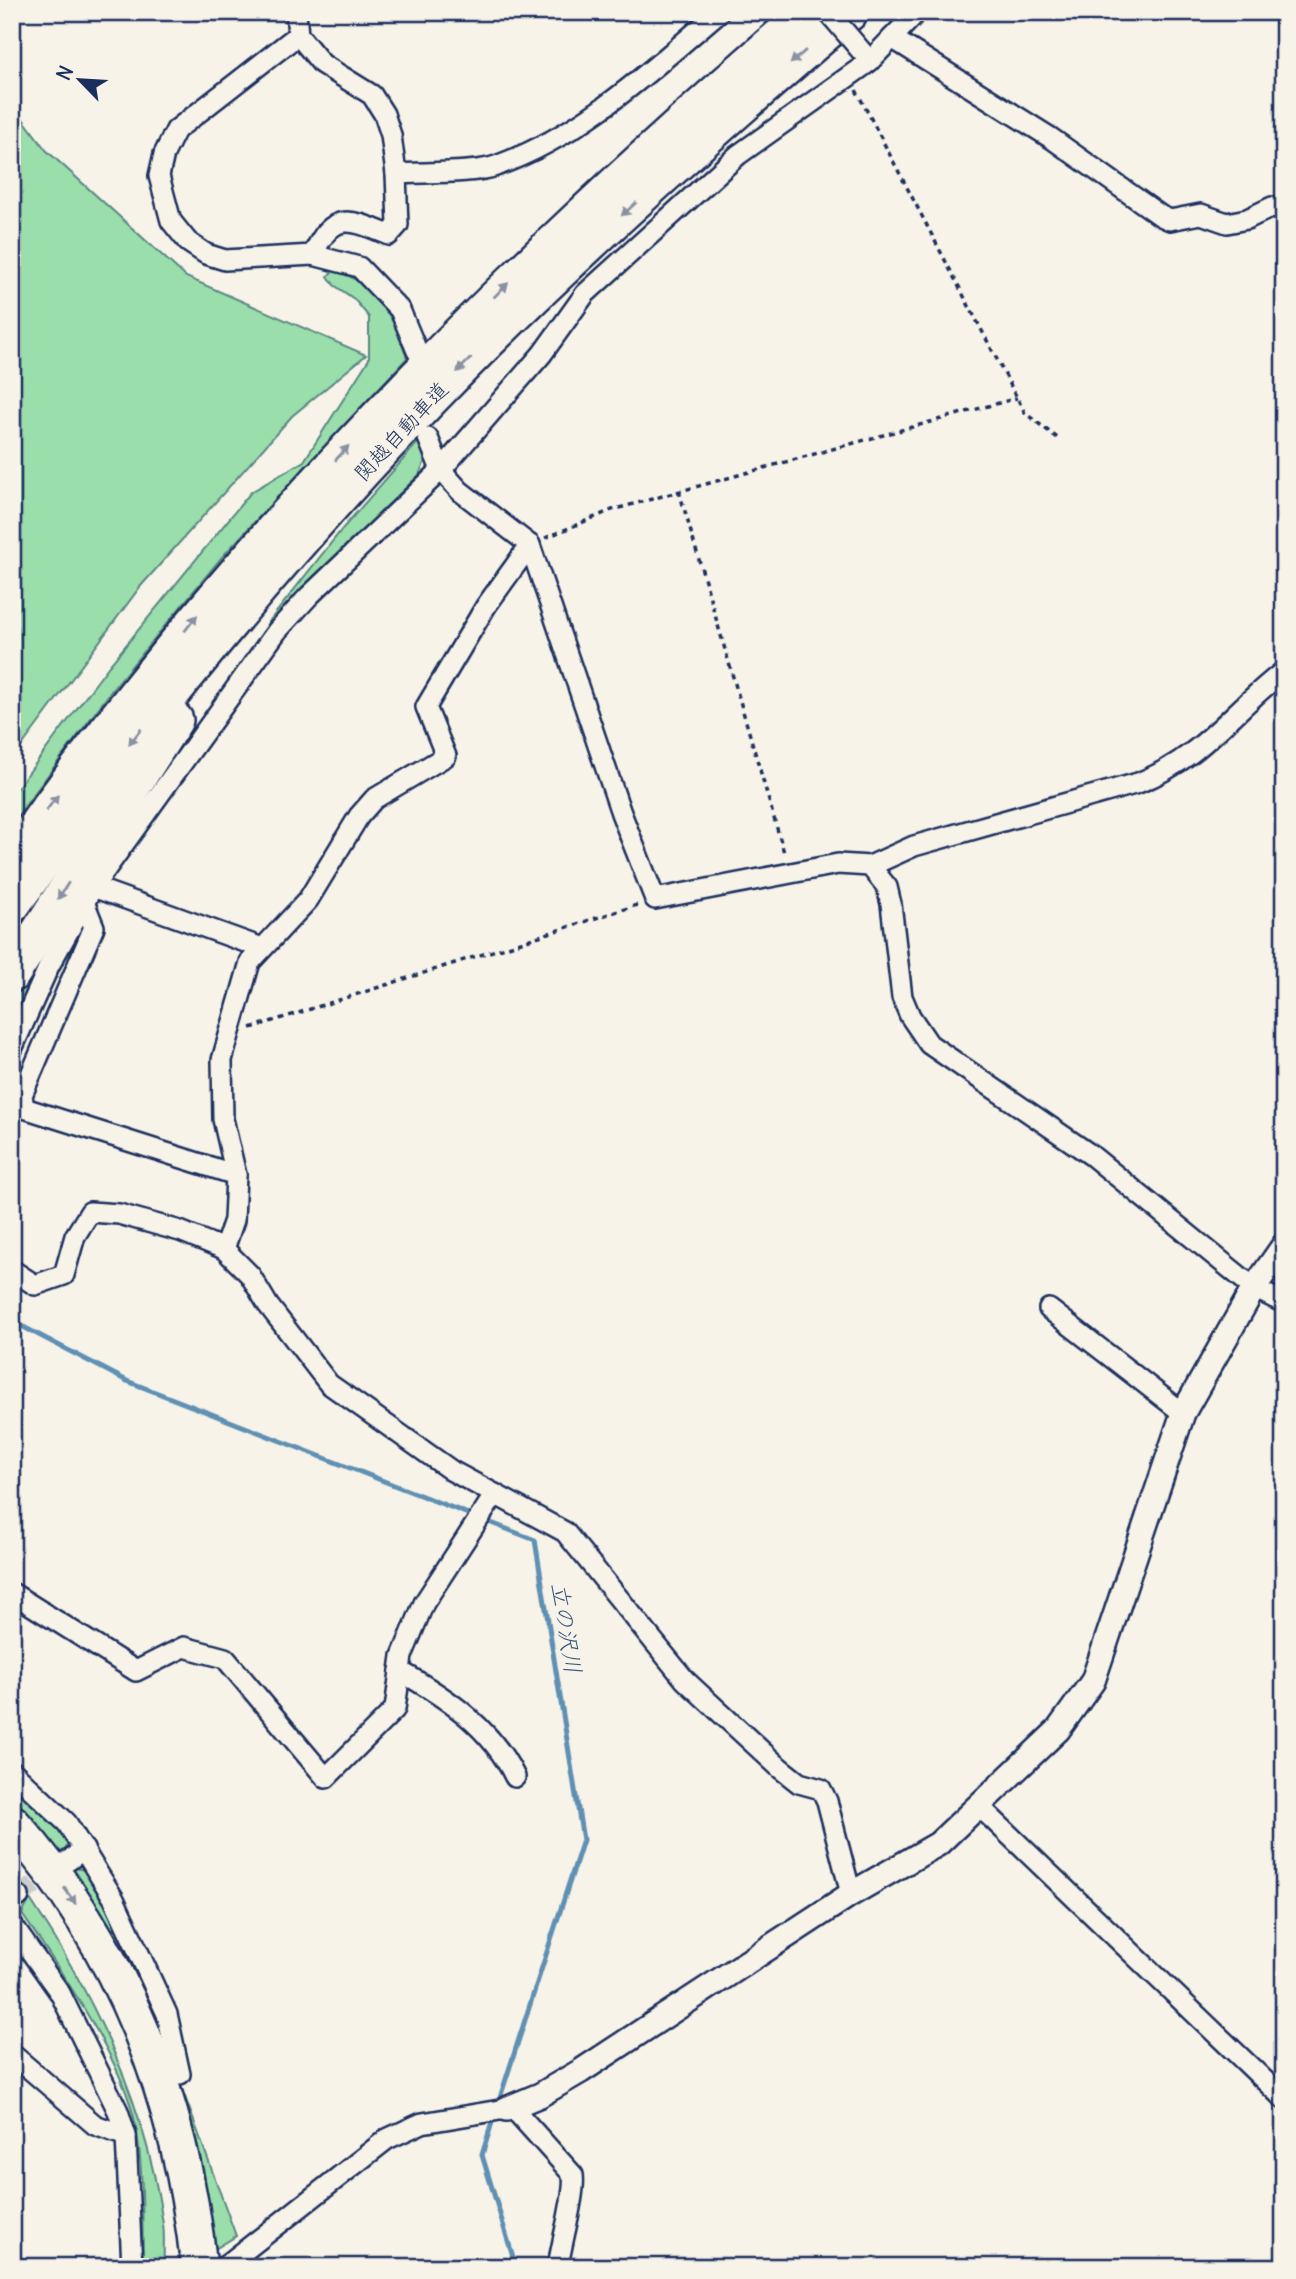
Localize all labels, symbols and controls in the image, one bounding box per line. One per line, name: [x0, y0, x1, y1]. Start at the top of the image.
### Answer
north arrow: [46, 46, 116, 116]
one-way arrow: [789, 49, 807, 65]
text: N: [51, 62, 78, 84]
one-way arrow: [621, 200, 638, 216]
one-way arrow: [493, 282, 509, 298]
one-way arrow: [455, 357, 472, 374]
street label: 関越自動車道: [348, 376, 454, 486]
one-way arrow: [334, 444, 350, 462]
one-way arrow: [183, 614, 198, 632]
one-way arrow: [128, 728, 142, 746]
one-way arrow: [45, 794, 59, 812]
one-way arrow: [57, 882, 70, 901]
water label: 立の沢川: [545, 1580, 589, 1676]
one-way arrow: [63, 1887, 77, 1905]

